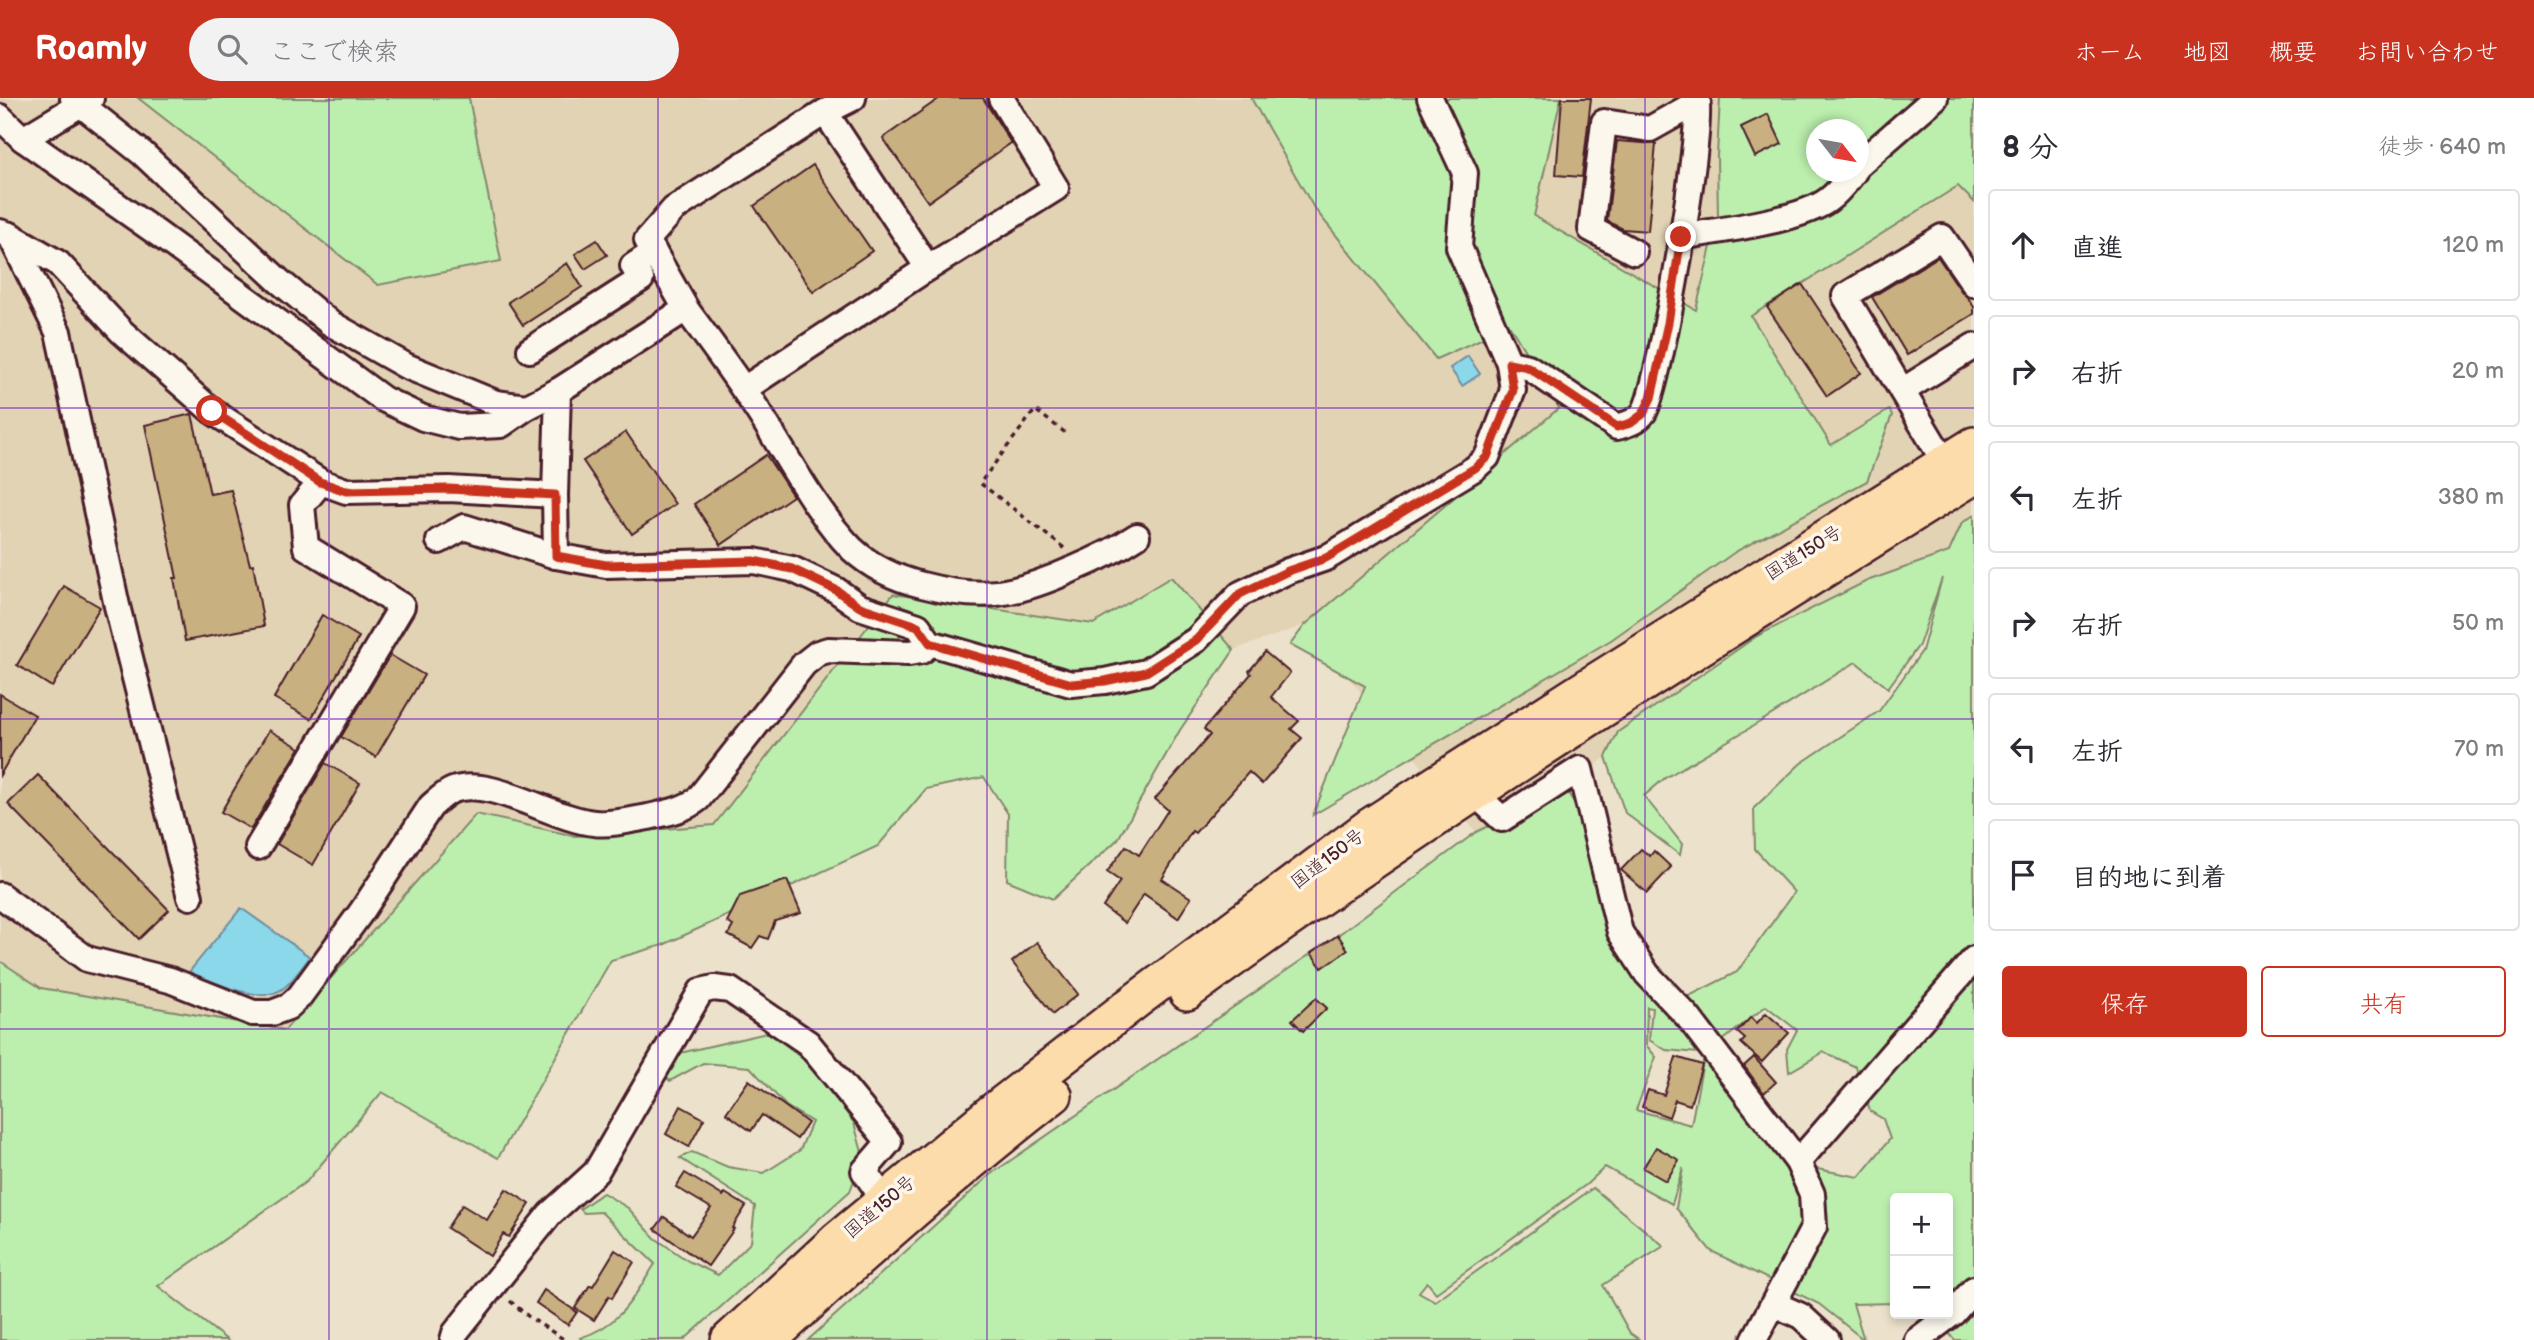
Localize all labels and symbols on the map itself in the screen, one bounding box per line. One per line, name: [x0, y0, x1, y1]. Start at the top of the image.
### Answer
north arrow: [1806, 119, 1869, 182]
route end: [1665, 221, 1696, 252]
route start: [196, 395, 227, 426]
street label: 国道150号: [1761, 521, 1847, 586]
street label: 国道150号: [1286, 824, 1369, 894]
street label: 国道150号: [839, 1171, 920, 1244]

